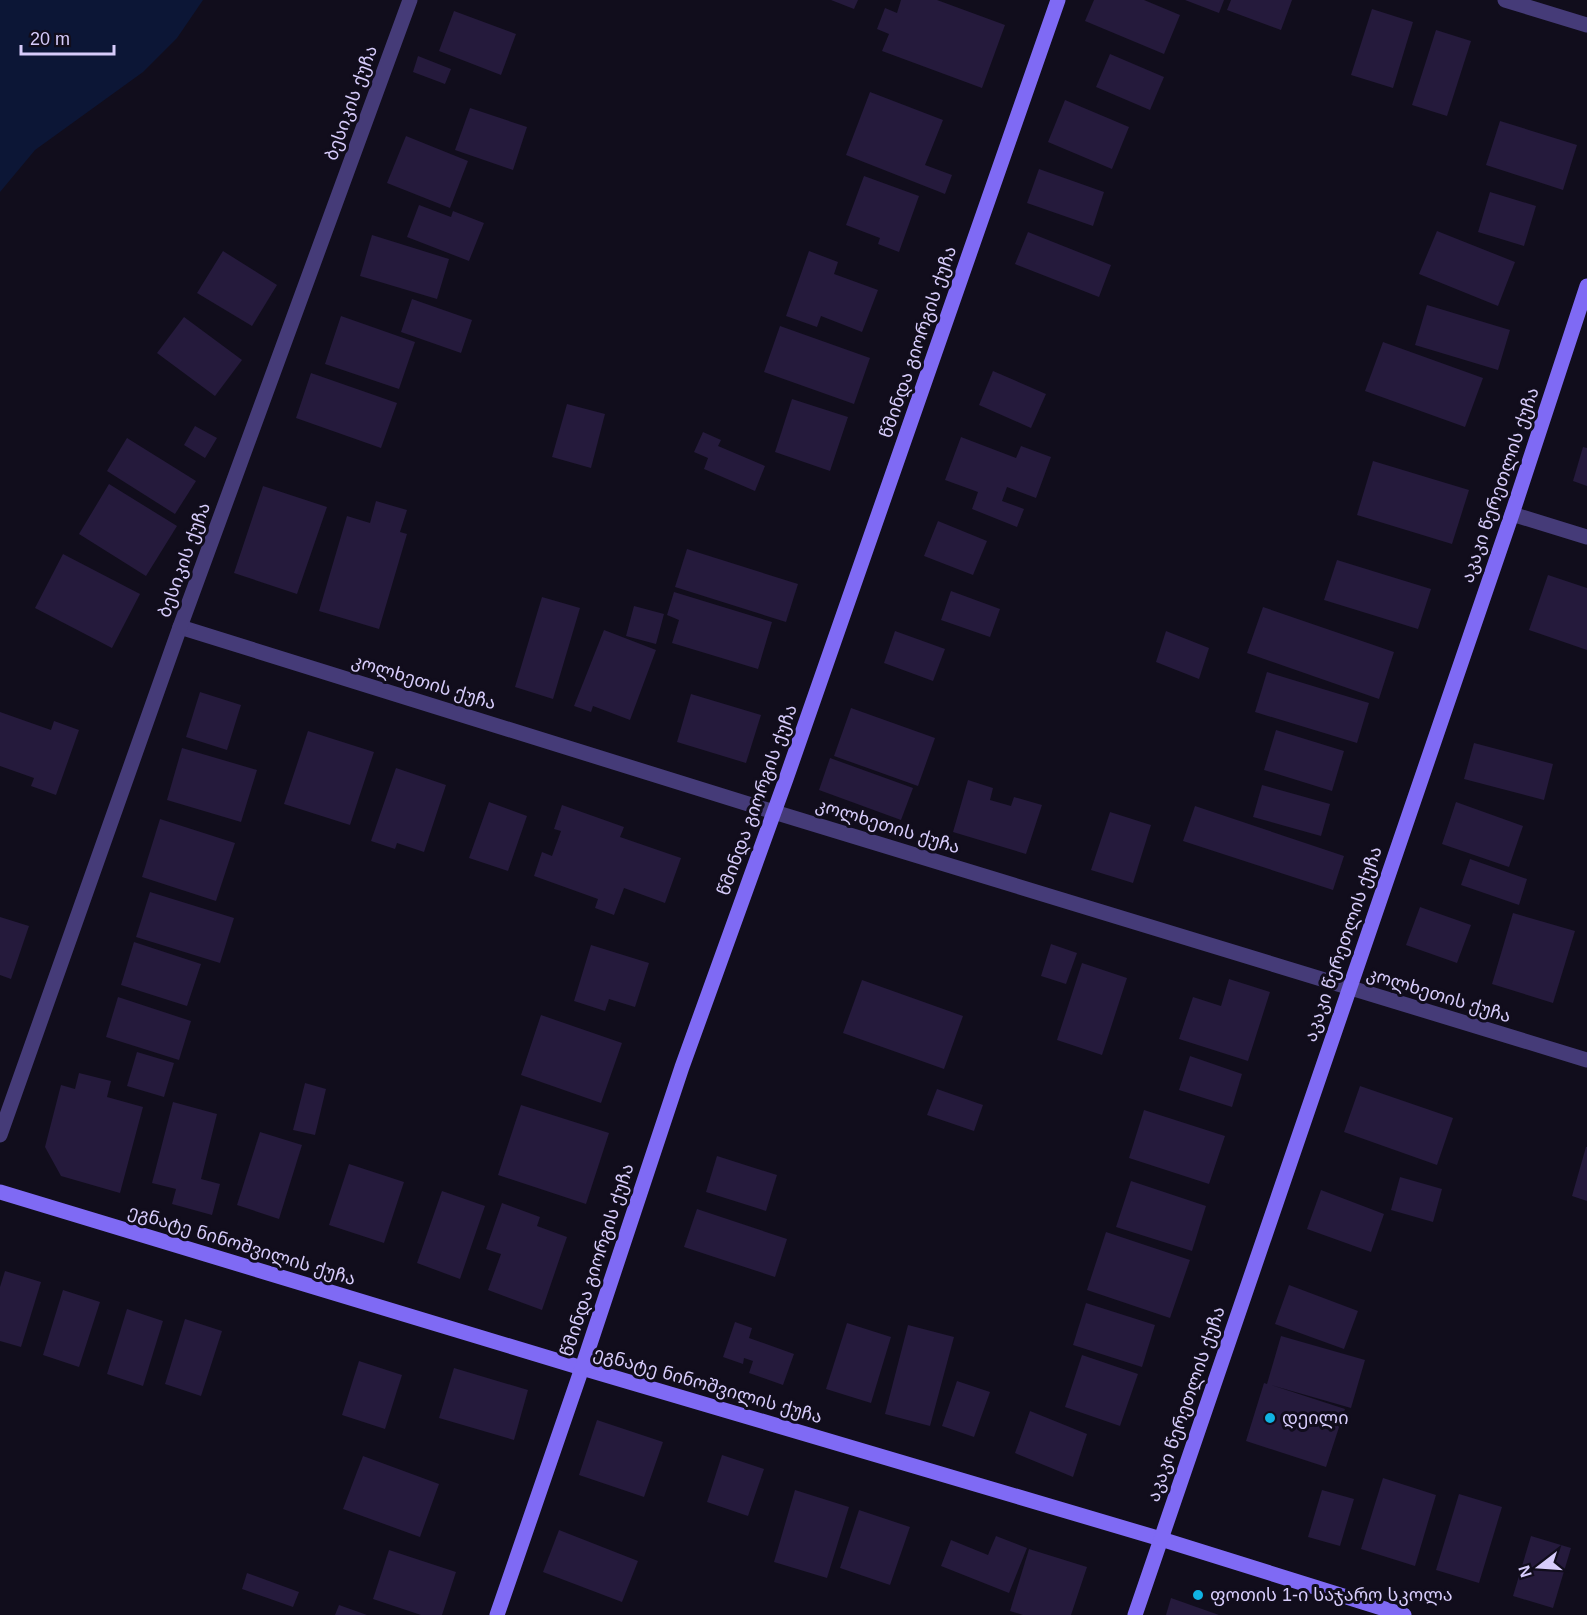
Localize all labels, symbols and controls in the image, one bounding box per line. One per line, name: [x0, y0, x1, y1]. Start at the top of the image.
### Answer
scale bar: [21, 18, 114, 56]
text: 20 m: [30, 29, 70, 49]
street label: ბესიკის ქუჩა: [321, 43, 382, 164]
street label: წმინდა გიორგის ქუჩა: [876, 243, 961, 441]
street label: აკაკი წერეთლის ქუჩა: [1457, 385, 1544, 586]
street label: ბესიკის ქუჩა: [154, 500, 215, 621]
street label: კოლხეთის ქუჩა: [349, 651, 498, 714]
street label: წმინდა გიორგის ქუჩა: [713, 702, 802, 899]
street label: კოლხეთის ქუჩა: [813, 795, 962, 858]
street label: აკაკი წერეთლის ქუჩა: [1300, 844, 1387, 1045]
street label: კოლხეთის ქუჩა: [1364, 964, 1513, 1027]
street label: წმინდა გიორგის ქუჩა: [556, 1161, 639, 1359]
street label: ეგნატე ნინოშვილის ქუჩა: [126, 1201, 358, 1290]
street label: აკაკი წერეთლის ქუჩა: [1143, 1304, 1230, 1505]
street label: ეგნატე ნინოშვილის ქუჩა: [591, 1343, 825, 1428]
place label: დეილი: [1282, 1408, 1349, 1429]
marker: დეილი: [1263, 1411, 1277, 1425]
north arrow: [1509, 1537, 1569, 1597]
text: N: [1515, 1563, 1535, 1579]
place label: ფოთის 1-ი საჯარო სკოლა: [1210, 1585, 1453, 1606]
marker: ფოთის 1-ი საჯარო სკოლა: [1191, 1588, 1205, 1602]

